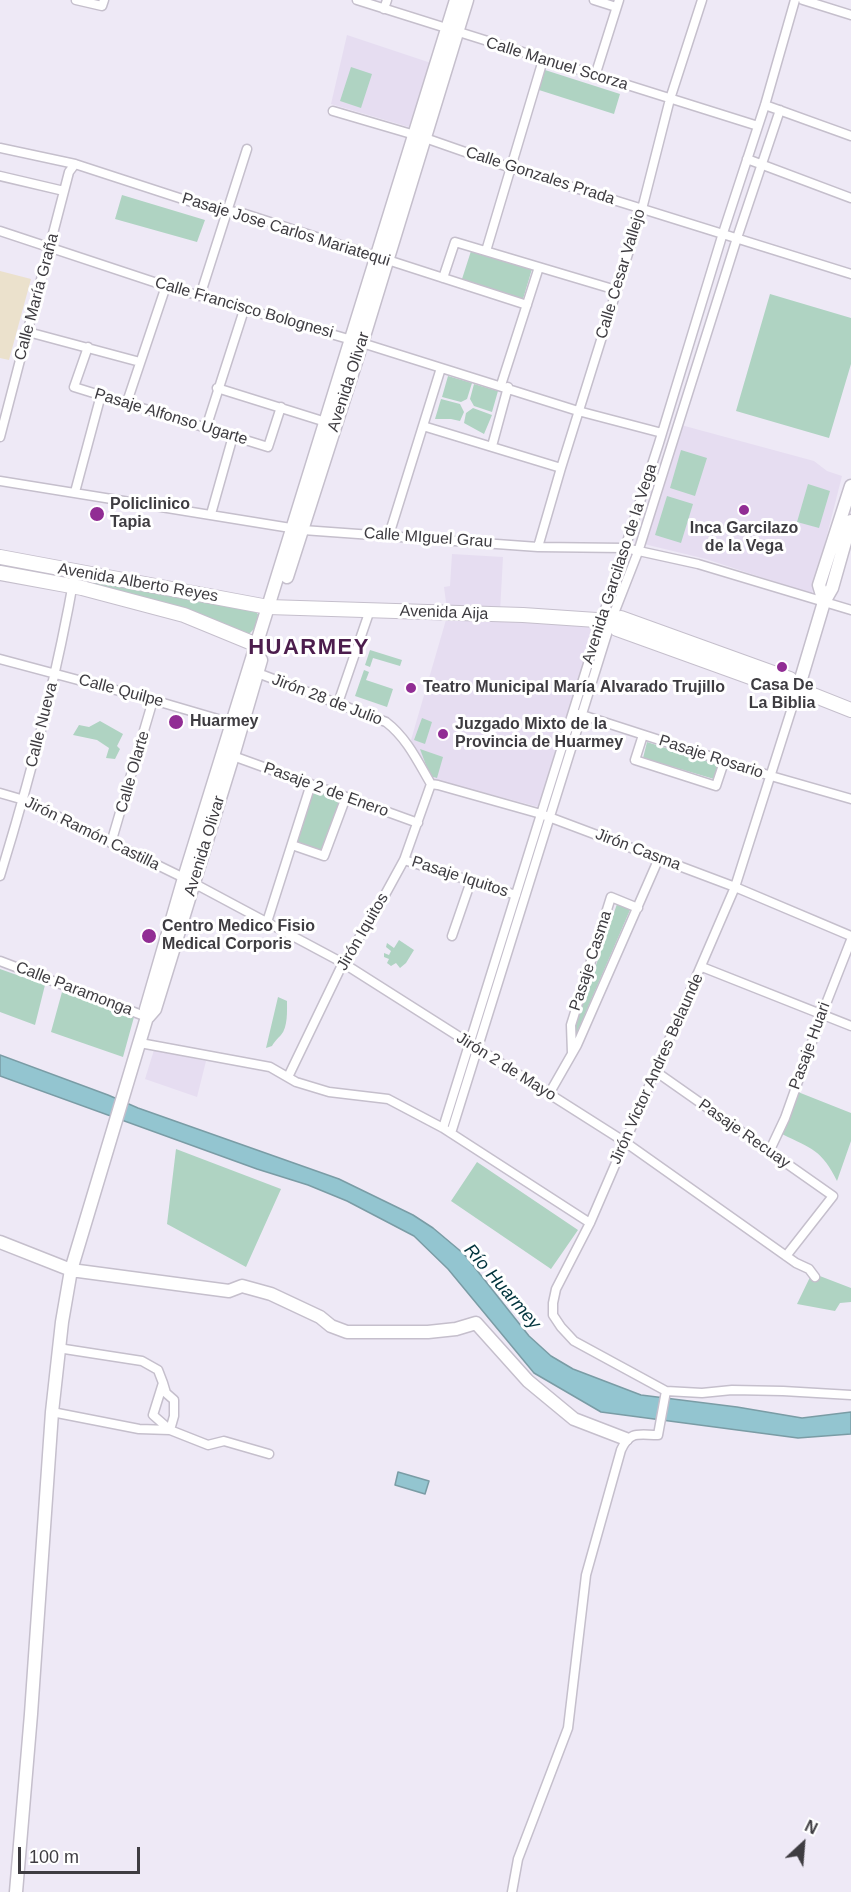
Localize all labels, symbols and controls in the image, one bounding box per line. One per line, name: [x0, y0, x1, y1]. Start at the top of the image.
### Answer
street label: Calle Manuel Scorza: [484, 33, 630, 95]
street label: Calle Gonzales Prada: [463, 143, 617, 209]
street label: Pasaje Jose Carlos Mariatequi: [179, 189, 393, 271]
street label: Calle Cesar Vallejo: [592, 207, 650, 341]
street label: Calle María Graña: [11, 231, 63, 363]
street label: Calle Francisco Bolognesi: [152, 273, 336, 343]
street label: Avenida Olivar: [324, 330, 374, 434]
street label: Pasaje Alfonso Ugarte: [92, 385, 250, 449]
street label: Avenida Garcilaso de la Vega: [578, 461, 662, 667]
place label: Policlinico Tapia: [110, 495, 190, 533]
marker: Inca Garcilazo de la Vega: [737, 503, 751, 517]
marker: Policlinico Tapia: [88, 505, 106, 523]
place label: Inca Garcilazo de la Vega: [690, 519, 798, 557]
street label: Calle MIguel Grau: [363, 524, 493, 552]
street label: Avenida Alberto Reyes: [56, 559, 220, 607]
street label: Avenida Aija: [399, 602, 489, 624]
district label: HUARMEY: [248, 635, 370, 661]
marker: Casa De La Biblia: [775, 660, 789, 674]
street label: Calle Quilpe: [76, 670, 166, 712]
street label: Jirón 28 de Julio: [269, 670, 385, 730]
place label: Casa De La Biblia: [749, 676, 815, 714]
place label: Teatro Municipal María Alvarado Trujillo: [423, 678, 725, 698]
street label: Calle Nueva: [22, 680, 62, 770]
marker: Teatro Municipal María Alvarado Trujillo: [404, 681, 418, 695]
place label: Huarmey: [190, 712, 258, 732]
marker: Huarmey: [167, 713, 185, 731]
place label: Juzgado Mixto de la Provincia de Huarmey: [455, 715, 623, 753]
marker: Juzgado Mixto de la Provincia de Huarmey: [436, 727, 450, 741]
street label: Calle Olarte: [112, 729, 154, 815]
street label: Pasaje Rosario: [656, 731, 766, 783]
street label: Pasaje 2 de Enero: [261, 758, 391, 822]
street label: Jirón Ramón Castilla: [21, 793, 163, 875]
street label: Avenida Olivar: [181, 794, 229, 898]
street label: Jirón Casma: [593, 825, 683, 875]
street label: Pasaje Iquitos: [409, 852, 511, 902]
street label: Jirón Iquitos: [333, 890, 393, 974]
street label: Pasaje Casma: [566, 909, 616, 1013]
place label: Centro Medico Fisio Medical Corporis: [162, 917, 315, 955]
marker: Centro Medico Fisio Medical Corporis: [140, 927, 158, 945]
street label: Calle Paramonga: [13, 958, 135, 1020]
street label: Jirón Victor Andres Belaunde: [606, 971, 708, 1167]
street label: Pasaje Huari: [785, 1000, 835, 1092]
street label: Jirón 2 de Mayo: [453, 1029, 559, 1105]
street label: Pasaje Recuay: [694, 1095, 794, 1173]
water label: Río Huarmey: [459, 1240, 545, 1334]
north arrow: [773, 1814, 833, 1874]
text: N: [802, 1817, 820, 1838]
scale bar: [21, 1835, 142, 1873]
text: 100 m: [29, 1847, 79, 1867]

